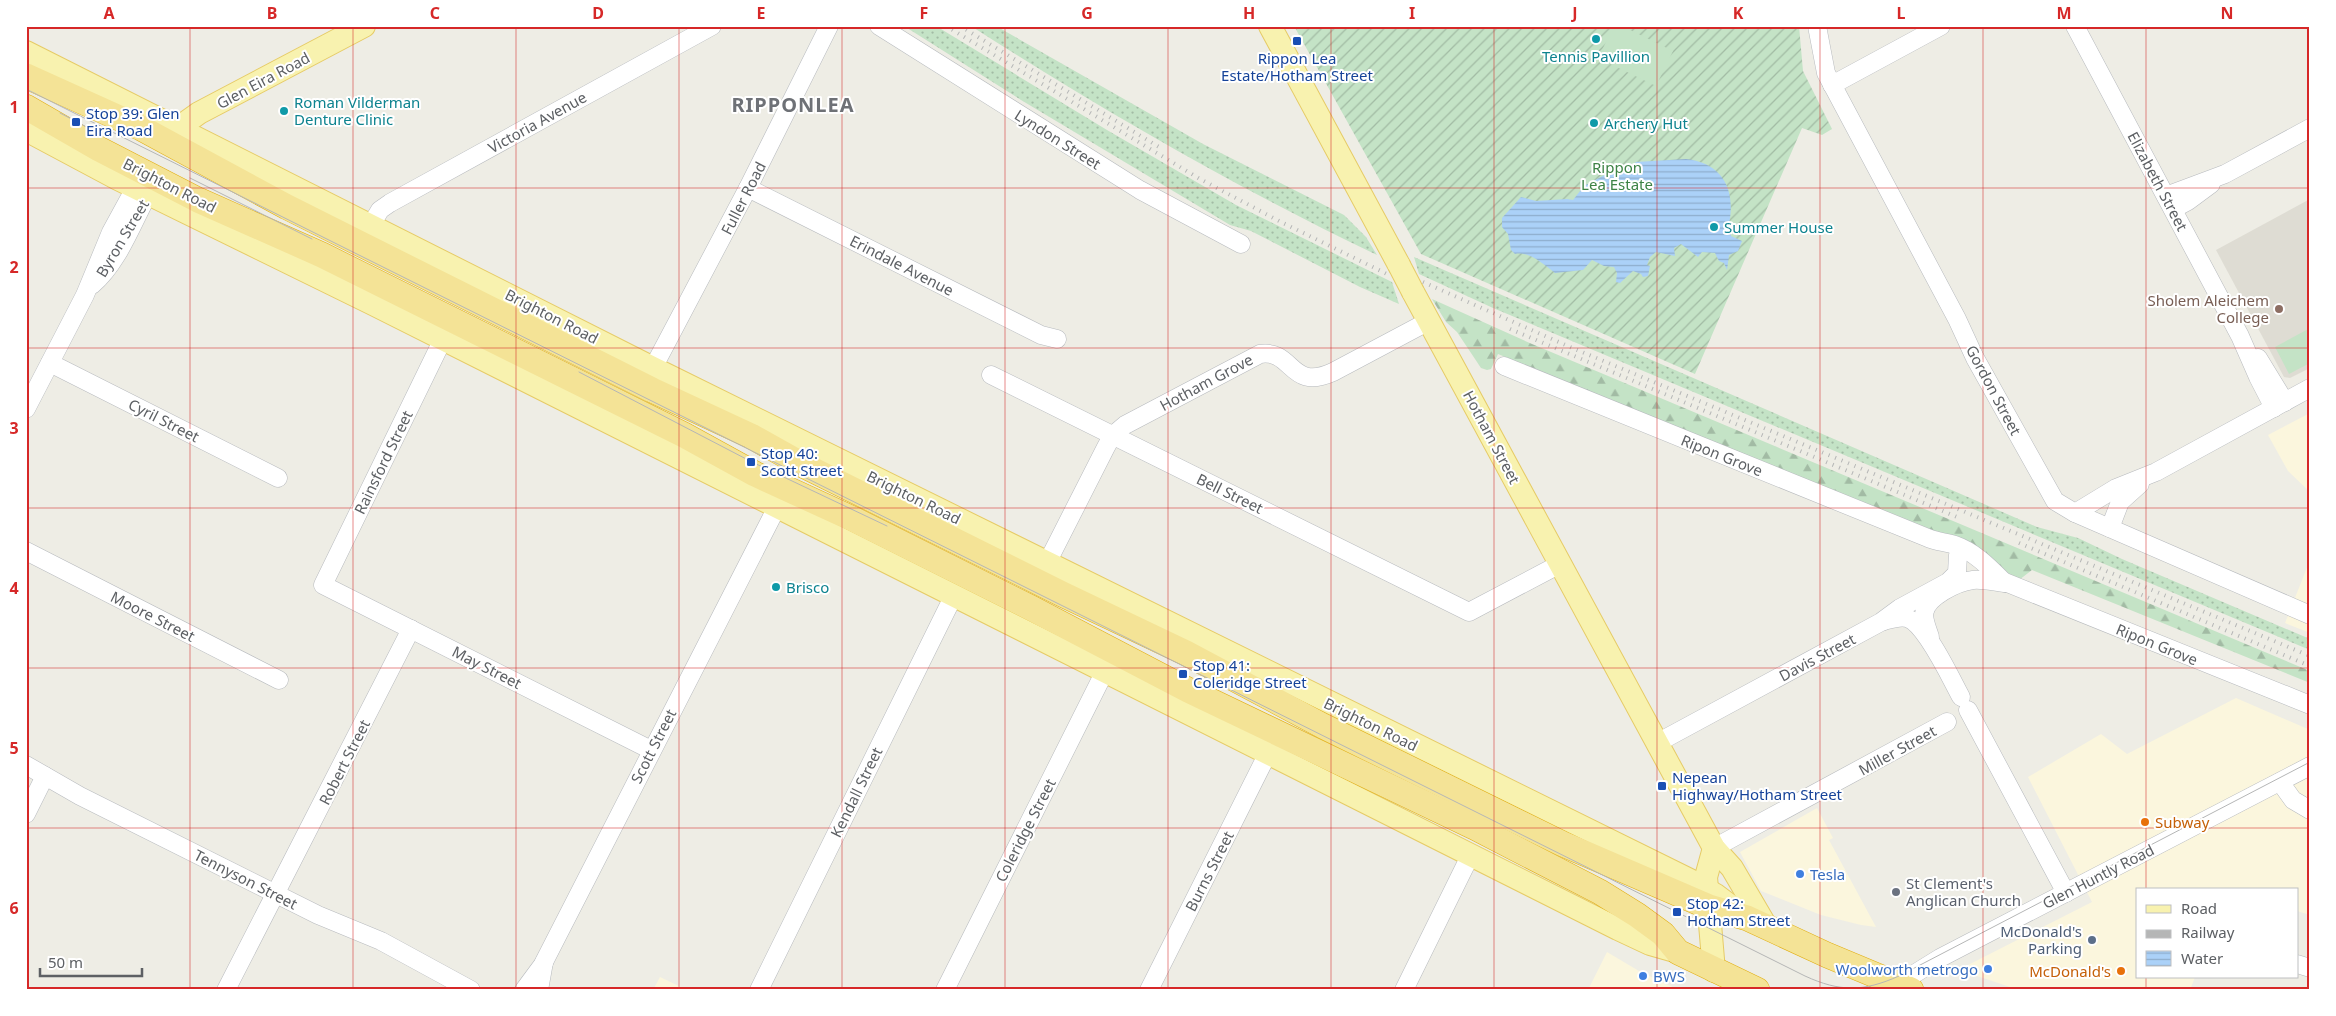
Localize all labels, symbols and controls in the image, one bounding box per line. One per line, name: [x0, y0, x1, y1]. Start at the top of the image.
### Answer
text: A: [103, 2, 115, 24]
text: B: [267, 2, 277, 24]
text: C: [430, 2, 440, 24]
text: D: [592, 2, 604, 24]
text: E: [757, 2, 766, 24]
text: F: [920, 2, 928, 24]
text: G: [1081, 2, 1093, 24]
text: H: [1243, 2, 1255, 24]
text: I: [1409, 2, 1415, 24]
text: J: [1570, 2, 1578, 24]
text: K: [1733, 2, 1744, 24]
text: L: [1897, 2, 1906, 24]
text: M: [2056, 2, 2072, 24]
text: N: [2220, 2, 2234, 24]
marker: Tennis Pavillion: [1590, 33, 1602, 45]
marker: Rippon Lea Estate/Hotham Street: [1291, 35, 1303, 47]
place label: Tennis Pavillion: [1542, 46, 1650, 66]
street label: Glen Eira Road: [213, 47, 313, 113]
place label: Rippon Lea Estate/Hotham Street: [1221, 48, 1374, 85]
street label: Victoria Avenue: [484, 87, 590, 157]
district label: RIPPONLEA: [731, 91, 855, 118]
place label: Roman Vilderman Denture Clinic: [294, 92, 420, 129]
text: 1: [9, 96, 19, 118]
place label: Stop 39: Glen Eira Road: [86, 103, 179, 140]
marker: Roman Vilderman Denture Clinic: [278, 105, 290, 117]
street label: Lyndon Street: [1011, 105, 1105, 174]
place label: Archery Hut: [1604, 113, 1689, 133]
marker: Stop 39: Glen Eira Road: [70, 116, 82, 128]
marker: Archery Hut: [1588, 117, 1600, 129]
street label: Elizabeth Street: [2123, 128, 2193, 235]
street label: Brighton Road: [120, 153, 220, 217]
park label: Rippon Lea Estate: [1581, 157, 1653, 194]
street label: Fuller Road: [716, 158, 770, 238]
street label: Byron Street: [91, 195, 153, 281]
place label: Summer House: [1724, 217, 1833, 237]
marker: Summer House: [1708, 221, 1720, 233]
street label: Erindale Avenue: [847, 230, 957, 300]
text: 2: [9, 256, 19, 278]
street label: Brighton Road: [502, 284, 602, 348]
place label: Sholem Aleichem College: [2147, 290, 2269, 327]
marker: Sholem Aleichem College: [2273, 303, 2285, 315]
street label: Gordon Street: [1962, 341, 2026, 439]
street label: Hotham Grove: [1156, 349, 1256, 415]
street label: Hotham Street: [1459, 387, 1525, 488]
street label: Cyril Street: [125, 394, 203, 447]
street label: Rainsford Street: [349, 406, 417, 517]
text: 3: [9, 417, 19, 439]
street label: Ripon Grove: [1678, 430, 1766, 480]
place label: Stop 40: Scott Street: [761, 443, 843, 480]
marker: Stop 40: Scott Street: [745, 456, 757, 468]
street label: Brighton Road: [864, 466, 964, 528]
street label: Bell Street: [1193, 468, 1267, 518]
text: 4: [9, 577, 19, 599]
place label: Brisco: [786, 577, 829, 597]
marker: Brisco: [770, 581, 782, 593]
street label: Moore Street: [108, 586, 199, 646]
street label: Ripon Grove: [2113, 619, 2201, 669]
street label: Davis Street: [1775, 628, 1859, 686]
street label: May Street: [449, 641, 526, 693]
place label: Stop 41: Coleridge Street: [1193, 655, 1307, 692]
marker: Stop 41: Coleridge Street: [1177, 668, 1189, 680]
street label: Brighton Road: [1321, 693, 1421, 755]
street label: Scott Street: [626, 705, 681, 787]
street label: Robert Street: [314, 715, 374, 808]
street label: Miller Street: [1855, 720, 1940, 780]
text: 5: [9, 737, 19, 759]
street label: Kendall Street: [825, 743, 887, 841]
place label: Nepean Highway/Hotham Street: [1672, 767, 1843, 804]
street label: Coleridge Street: [990, 774, 1060, 885]
marker: Nepean Highway/Hotham Street: [1656, 780, 1668, 792]
place label: Subway: [2155, 812, 2210, 832]
marker: Subway: [2139, 816, 2151, 828]
street label: Burns Street: [1180, 827, 1238, 915]
street label: Glen Huntly Road: [2039, 839, 2157, 913]
street label: Tennyson Street: [191, 844, 302, 914]
place label: Tesla: [1810, 864, 1845, 884]
marker: Tesla: [1794, 868, 1806, 880]
place label: St Clement's Anglican Church: [1906, 873, 2021, 910]
marker: St Clement's Anglican Church: [1890, 886, 1902, 898]
legend: [2136, 888, 2298, 978]
place label: Stop 42: Hotham Street: [1687, 893, 1791, 930]
text: 6: [9, 897, 19, 919]
text: Road: [2181, 898, 2217, 918]
marker: Stop 42: Hotham Street: [1671, 906, 1683, 918]
place label: McDonald's Parking: [2000, 921, 2082, 958]
text: Railway: [2181, 922, 2235, 942]
marker: McDonald's Parking: [2086, 934, 2098, 946]
scale bar: [40, 946, 142, 978]
text: Water: [2181, 948, 2223, 968]
text: 50 m: [48, 952, 83, 972]
place label: Woolworth metrogo: [1836, 959, 1978, 979]
place label: McDonald's: [2029, 961, 2111, 981]
marker: Woolworth metrogo: [1982, 963, 1994, 975]
marker: McDonald's: [2115, 965, 2127, 977]
place label: BWS: [1653, 966, 1685, 986]
marker: BWS: [1637, 970, 1649, 982]

